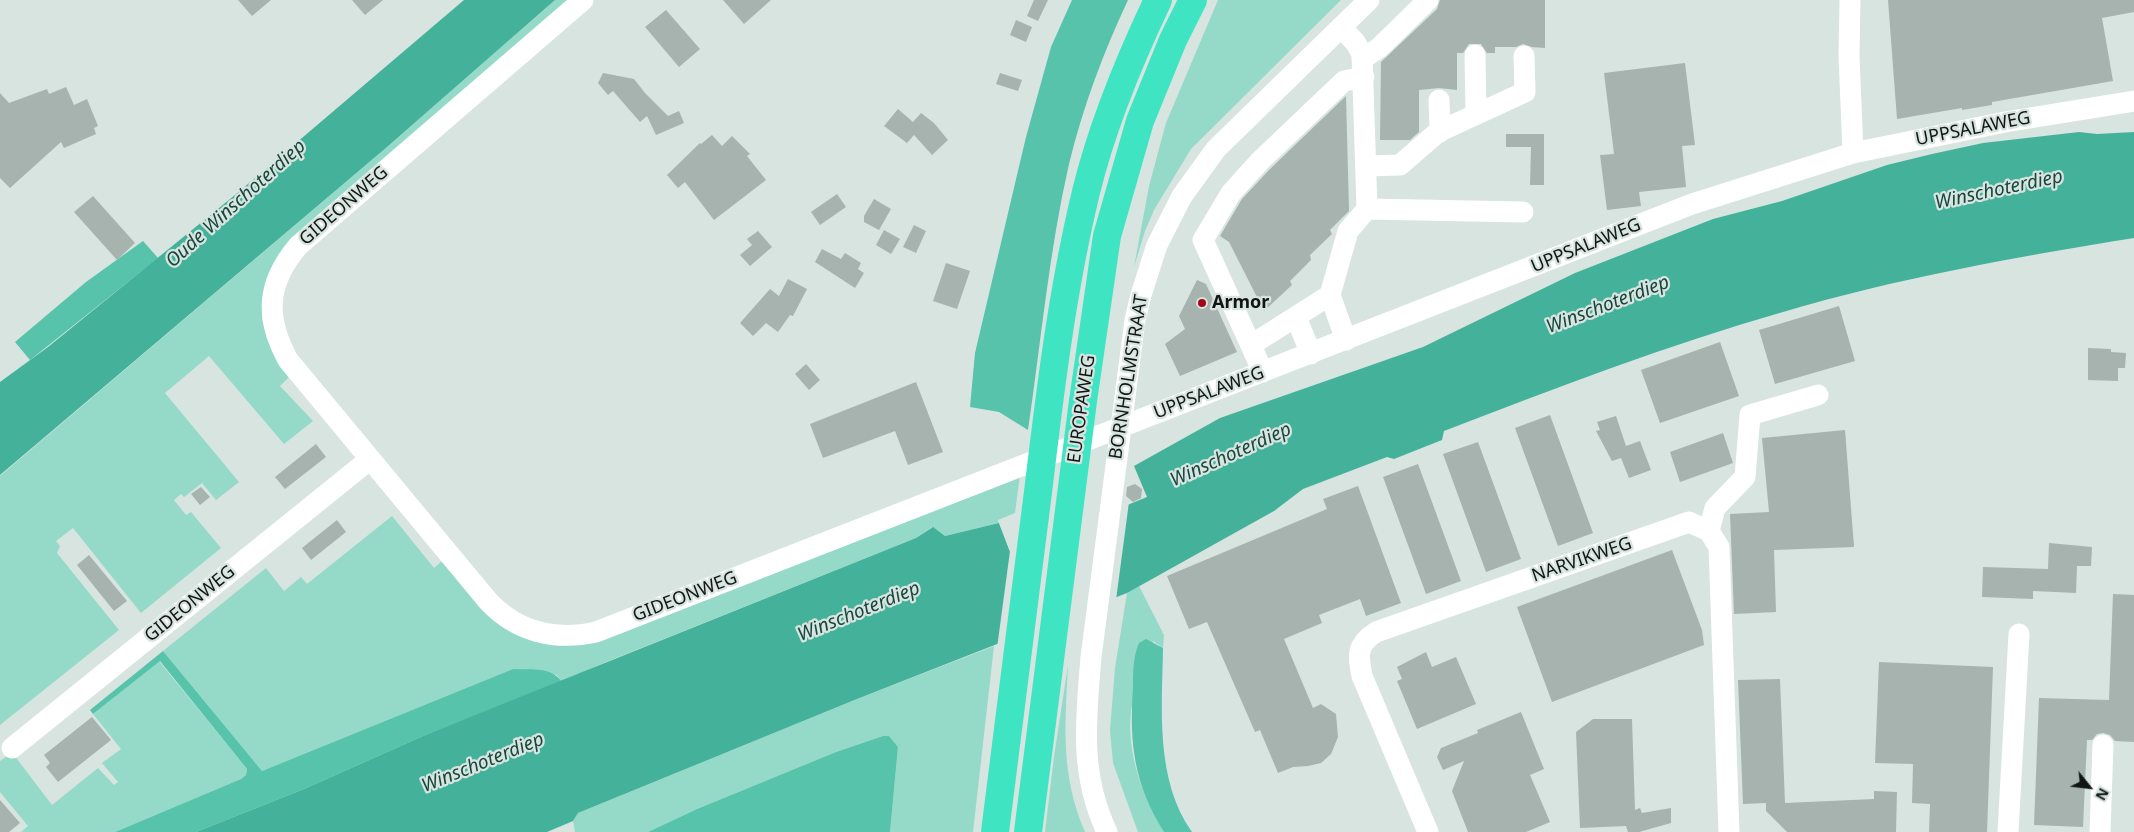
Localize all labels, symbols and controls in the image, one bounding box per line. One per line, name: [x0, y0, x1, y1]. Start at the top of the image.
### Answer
street label: UPPSALAWEG: [1914, 107, 2032, 151]
water label: Oude Winschoterdiep: [161, 135, 311, 273]
street label: GIDEONWEG: [295, 162, 393, 250]
water label: Winschoterdiep: [1933, 165, 2065, 215]
street label: UPPSALAWEG: [1528, 214, 1644, 278]
water label: Winschoterdiep: [1543, 271, 1673, 339]
place label: Armor: [1212, 292, 1269, 314]
street label: BORNHOLMSTRAAT: [1105, 293, 1153, 461]
marker: Armor: [1196, 297, 1208, 309]
street label: EUROPAWEG: [1064, 354, 1100, 464]
street label: UPPSALAWEG: [1151, 362, 1267, 424]
water label: Winschoterdiep: [1167, 418, 1295, 492]
street label: NARVIKWEG: [1529, 533, 1635, 587]
street label: GIDEONWEG: [140, 561, 240, 647]
street label: GIDEONWEG: [630, 567, 740, 627]
water label: Winschoterdiep: [794, 577, 924, 647]
water label: Winschoterdiep: [418, 728, 548, 798]
north arrow: [2064, 762, 2114, 812]
text: N: [2091, 785, 2114, 804]

